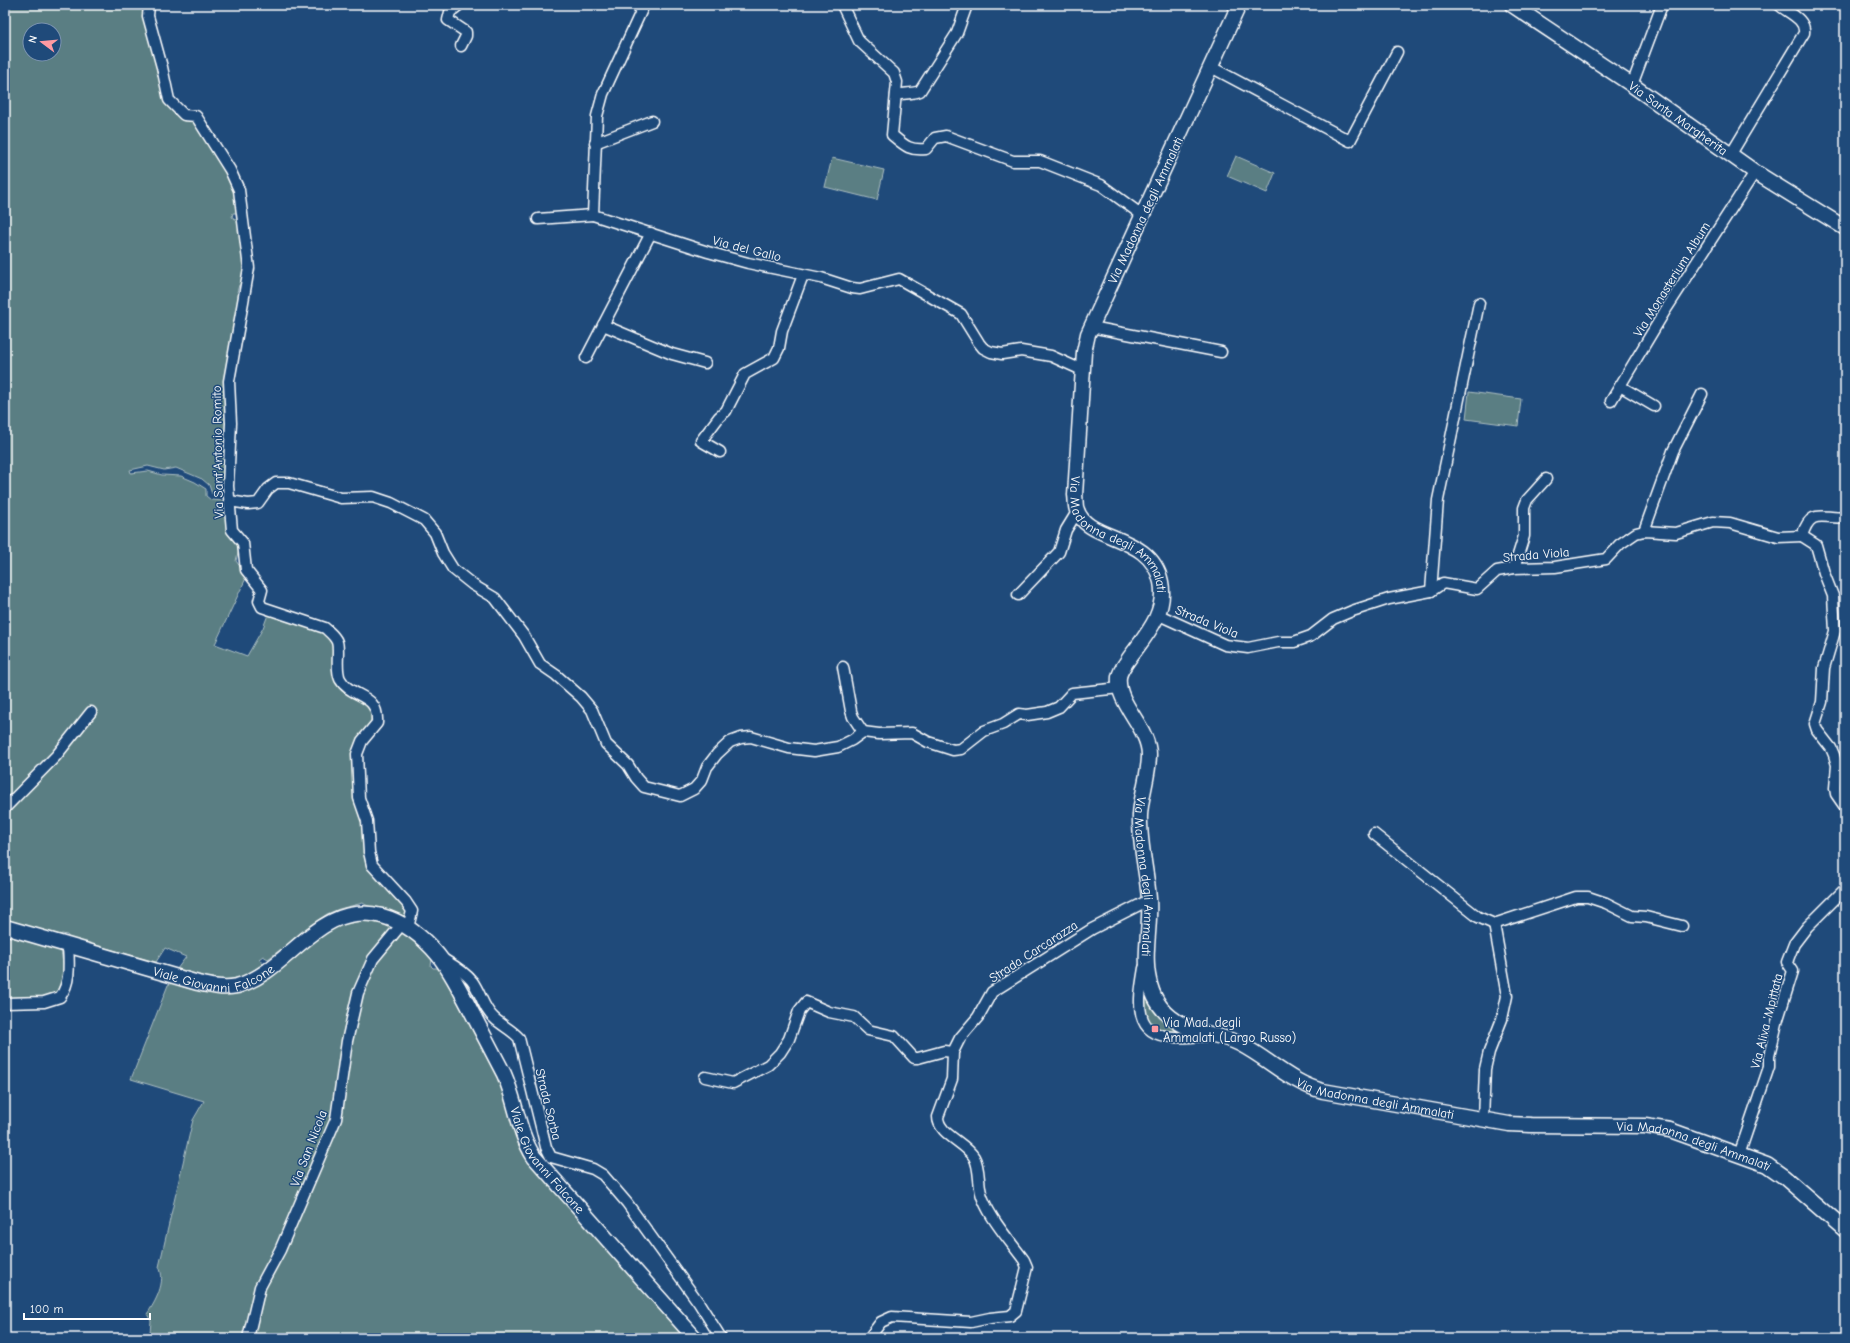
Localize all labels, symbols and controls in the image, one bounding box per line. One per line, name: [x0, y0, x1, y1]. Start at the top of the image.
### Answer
north arrow: [22, 22, 62, 62]
text: N: [26, 34, 40, 45]
street label: Via Santa Margherita: [1626, 78, 1730, 158]
street label: Via Madonna degli Ammalati: [1105, 134, 1186, 286]
street label: Via Monasterium Album: [1630, 219, 1713, 339]
street label: Via del Gallo: [711, 233, 783, 264]
street label: Via Sant'Antonio Romito: [209, 385, 226, 519]
street label: Via Madonna degli Ammalati: [1067, 476, 1169, 593]
street label: Strada Viola: [1502, 544, 1570, 565]
street label: Strada Viola: [1173, 602, 1241, 641]
street label: Via Madonna degli Ammalati: [1132, 796, 1156, 957]
street label: Strada Carcarazza: [986, 917, 1080, 986]
street label: Viale Giovanni Falcone: [150, 954, 276, 976]
text: Viale Giovanni Falcone: [152, 961, 278, 995]
street label: Via Aliva 'Mpittata: [1747, 972, 1786, 1070]
place label: Via Mad. degli Ammalati (Largo Russo): [1163, 1015, 1296, 1045]
marker: Via Mad. degli Ammalati (Largo Russo): [1150, 1024, 1160, 1034]
street label: Strada Sorba: [532, 1067, 565, 1142]
street label: Via Madonna degli Ammalati: [1294, 1075, 1455, 1122]
street label: Viale Giovanni Falcone: [507, 1105, 588, 1217]
street label: Via San Nicola: [287, 1108, 330, 1188]
street label: Via Madonna degli Ammalati: [1617, 1119, 1774, 1174]
scale bar: [24, 1295, 150, 1321]
text: 100 m: [30, 1302, 63, 1316]

